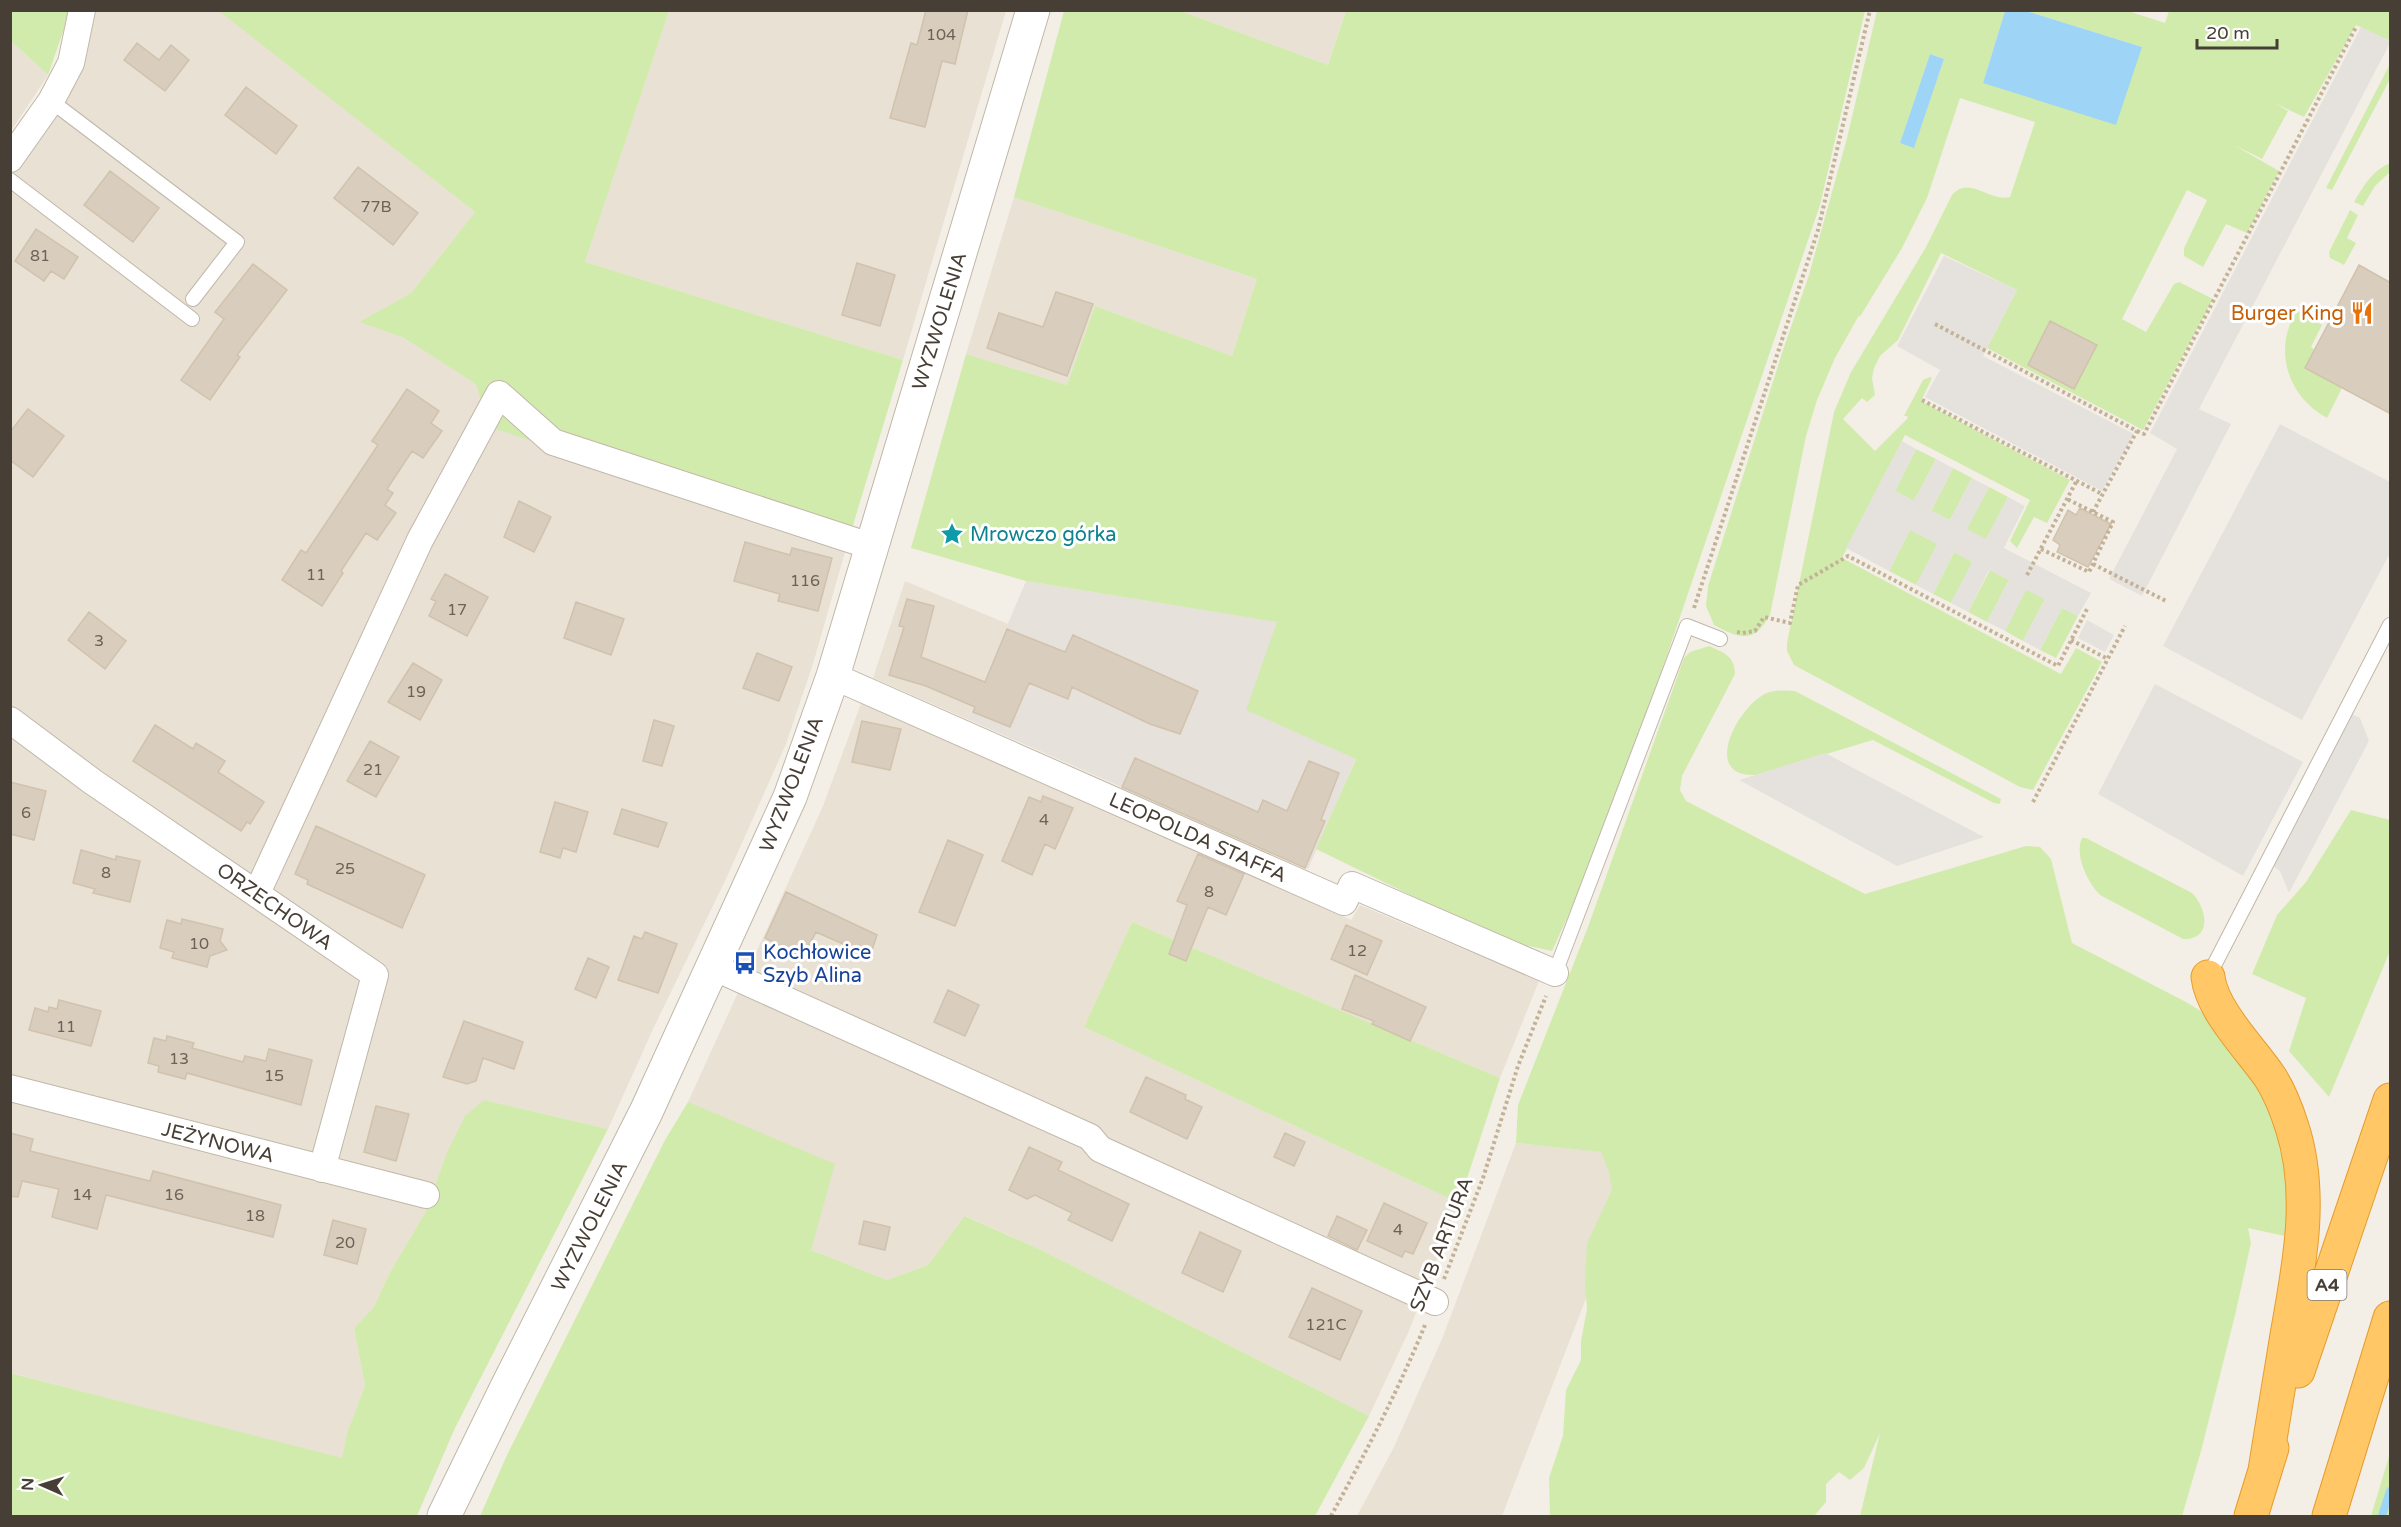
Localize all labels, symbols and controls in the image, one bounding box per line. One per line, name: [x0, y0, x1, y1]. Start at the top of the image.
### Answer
scale bar: [2197, 12, 2276, 50]
text: 20 m: [2206, 22, 2250, 44]
house number: 104: [926, 25, 956, 45]
house number: 77B: [360, 197, 392, 217]
house number: 81: [30, 246, 50, 266]
street label: WYZWOLENIA: [908, 249, 972, 393]
restaurant icon: Burger King: [2349, 300, 2375, 326]
place label: Burger King: [2231, 302, 2344, 326]
place icon: Mrowczo górka: [939, 521, 965, 547]
place label: Mrowczo górka: [970, 523, 1117, 547]
house number: 11: [306, 565, 326, 585]
house number: 116: [790, 571, 820, 591]
house number: 17: [447, 600, 467, 620]
house number: 3: [94, 631, 104, 651]
house number: 19: [406, 682, 426, 702]
street label: WYZWOLENIA: [755, 713, 829, 856]
house number: 21: [363, 760, 383, 780]
street label: LEOPOLDA STAFFA: [1105, 788, 1290, 888]
house number: 6: [21, 803, 31, 823]
house number: 4: [1039, 810, 1049, 830]
street label: ORZECHOWA: [212, 858, 337, 956]
house number: 25: [335, 859, 355, 879]
house number: 8: [101, 863, 111, 883]
house number: 8: [1204, 882, 1214, 902]
house number: 10: [189, 934, 209, 954]
place label: Kochłowice Szyb Alina: [763, 941, 871, 988]
house number: 12: [1347, 941, 1367, 961]
bus stop icon: Kochłowice Szyb Alina: [732, 950, 758, 976]
house number: 11: [56, 1017, 76, 1037]
house number: 13: [169, 1049, 189, 1069]
house number: 15: [264, 1066, 284, 1086]
street label: JEŻYNOWA: [159, 1117, 276, 1169]
street label: WYZWOLENIA: [547, 1157, 633, 1296]
street label: SZYB ARTURA: [1405, 1173, 1479, 1315]
house number: 14: [72, 1185, 92, 1205]
house number: 16: [164, 1185, 184, 1205]
house number: 18: [245, 1206, 265, 1226]
house number: 4: [1393, 1220, 1403, 1240]
house number: 20: [335, 1233, 355, 1253]
road number: A4: [2308, 1270, 2346, 1300]
house number: 121C: [1305, 1315, 1347, 1335]
north arrow: [12, 1455, 72, 1515]
text: N: [18, 1477, 38, 1491]

